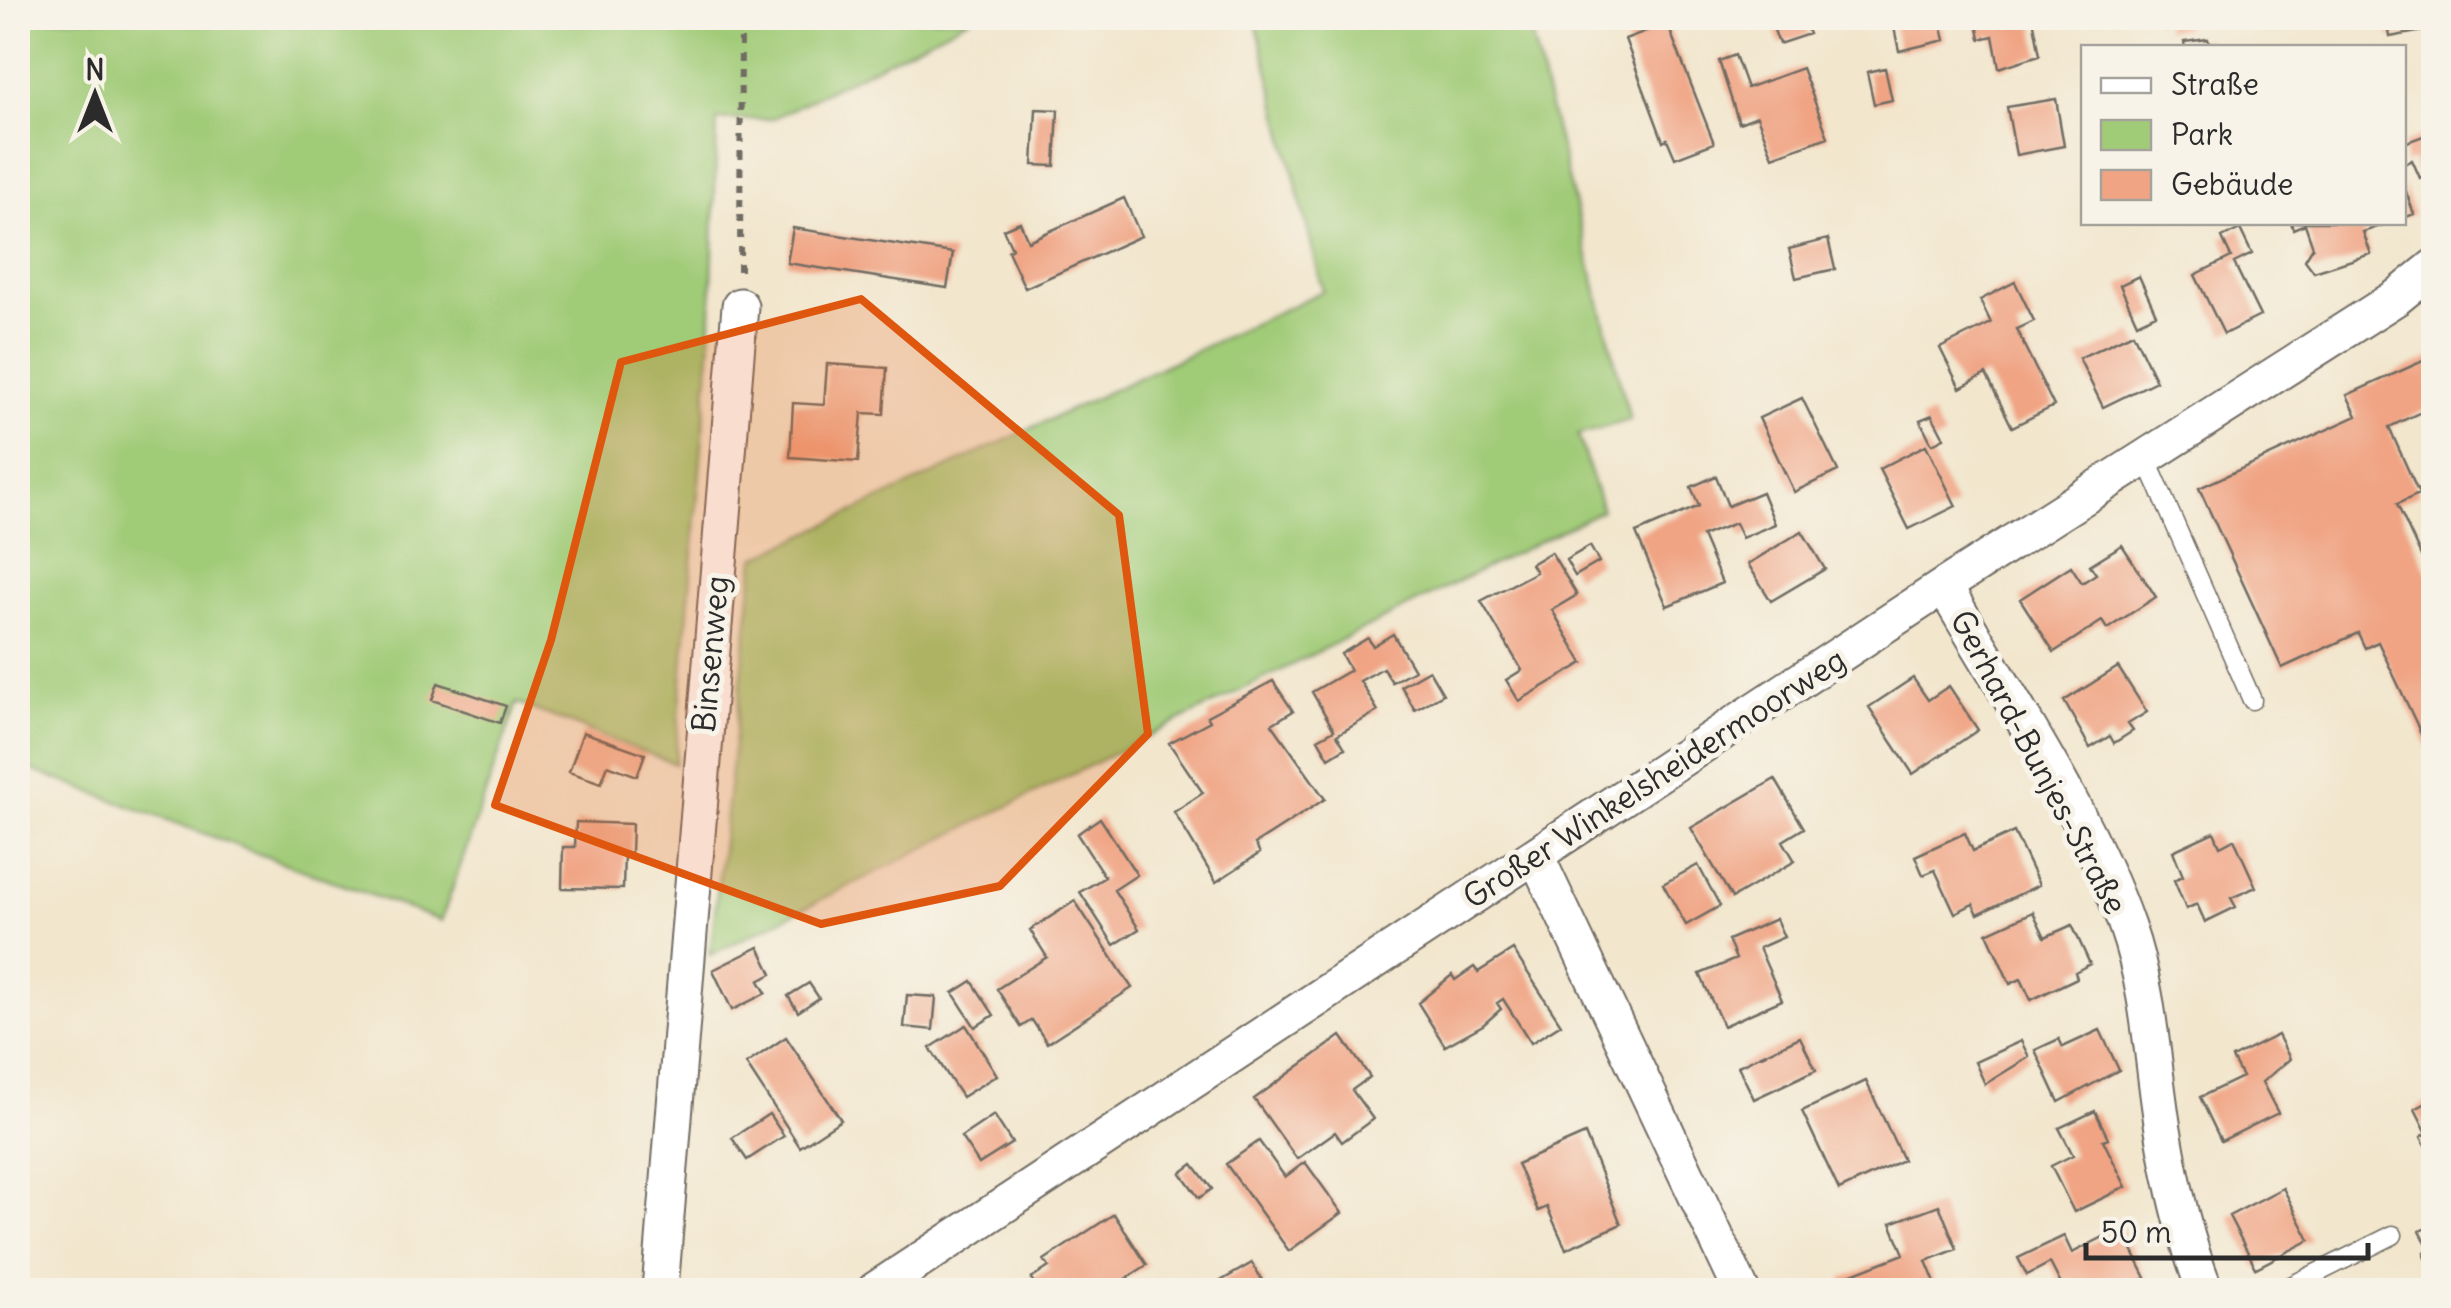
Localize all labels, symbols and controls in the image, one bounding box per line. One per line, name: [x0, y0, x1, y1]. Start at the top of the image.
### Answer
north arrow: [45, 45, 145, 145]
legend: [2081, 45, 2406, 225]
text: N: [85, 52, 105, 88]
text: Straße: [2171, 65, 2259, 103]
text: Park: [2171, 115, 2233, 153]
text: Gebäude: [2171, 165, 2293, 203]
street label: Binsenweg: [683, 574, 737, 734]
street label: Gerhard-Bunjes-Straße: [1942, 603, 2136, 921]
street label: Großer Winkelsheidermoorweg: [1455, 639, 1853, 917]
scale bar: [2086, 1198, 2368, 1260]
text: 50 m: [2101, 1213, 2171, 1251]

